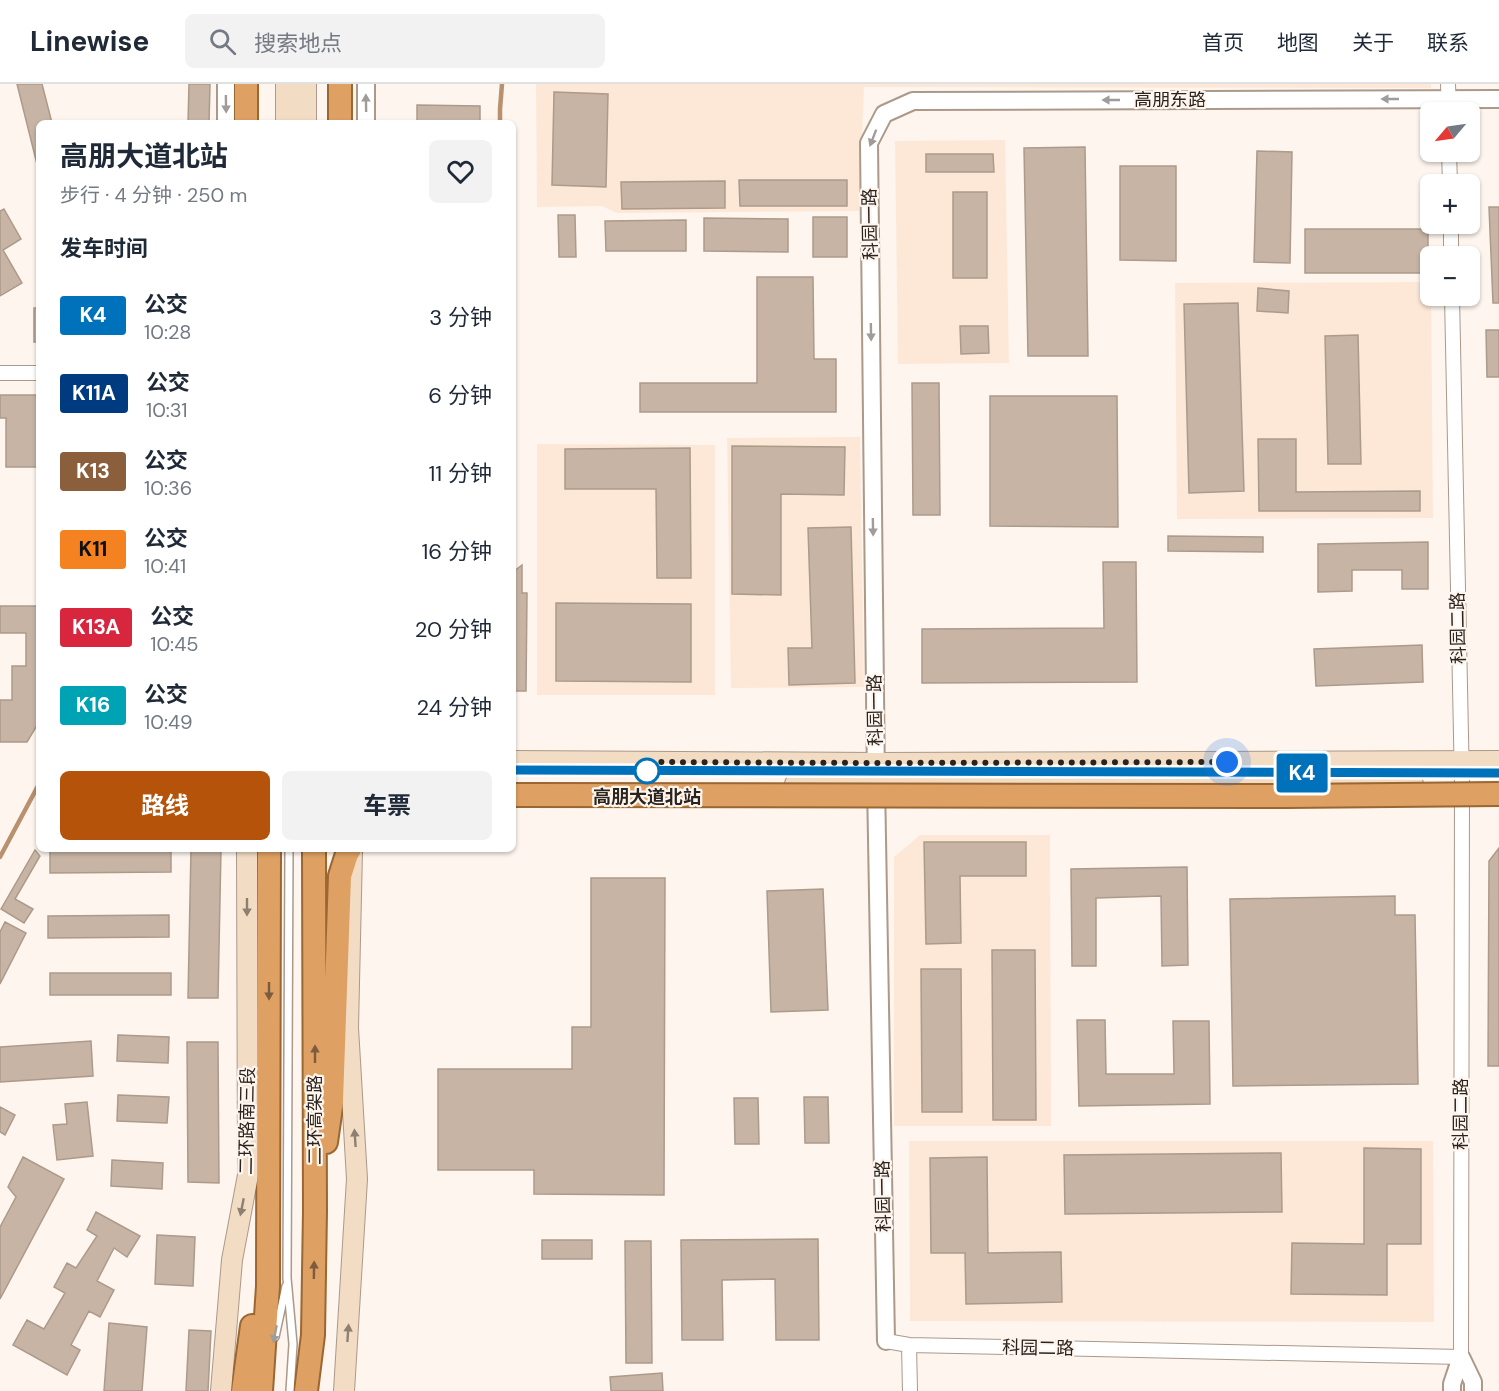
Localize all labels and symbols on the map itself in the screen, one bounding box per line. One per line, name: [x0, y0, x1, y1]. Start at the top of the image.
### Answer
street label: 高朋东路: [1134, 88, 1206, 112]
one-way arrow: [221, 94, 231, 113]
one-way arrow: [361, 94, 371, 113]
one-way arrow: [1380, 94, 1399, 104]
one-way arrow: [1101, 95, 1120, 105]
north arrow: [1420, 102, 1480, 162]
one-way arrow: [868, 129, 878, 147]
street label: 科园一路: [857, 188, 883, 260]
one-way arrow: [866, 322, 876, 341]
one-way arrow: [869, 517, 878, 536]
street label: 科园二路: [1445, 592, 1471, 664]
street label: 科园一路: [862, 674, 888, 746]
your location: [1212, 747, 1242, 777]
line badge: K4: [1275, 754, 1329, 792]
marker: 高朋大道北站: [634, 758, 660, 784]
place label: 高朋大道北站: [593, 785, 701, 809]
one-way arrow: [242, 898, 252, 917]
one-way arrow: [264, 982, 274, 1001]
one-way arrow: [310, 1045, 320, 1064]
street label: 二环路南三段: [234, 1067, 260, 1175]
street label: 二环高架路: [303, 1075, 327, 1165]
street label: 科园二路: [1449, 1078, 1473, 1150]
one-way arrow: [350, 1128, 359, 1147]
street label: 科园一路: [870, 1160, 896, 1232]
one-way arrow: [237, 1198, 246, 1217]
one-way arrow: [309, 1261, 319, 1280]
one-way arrow: [343, 1323, 352, 1342]
one-way arrow: [270, 1325, 279, 1344]
street label: 科园二路: [1002, 1335, 1074, 1361]

